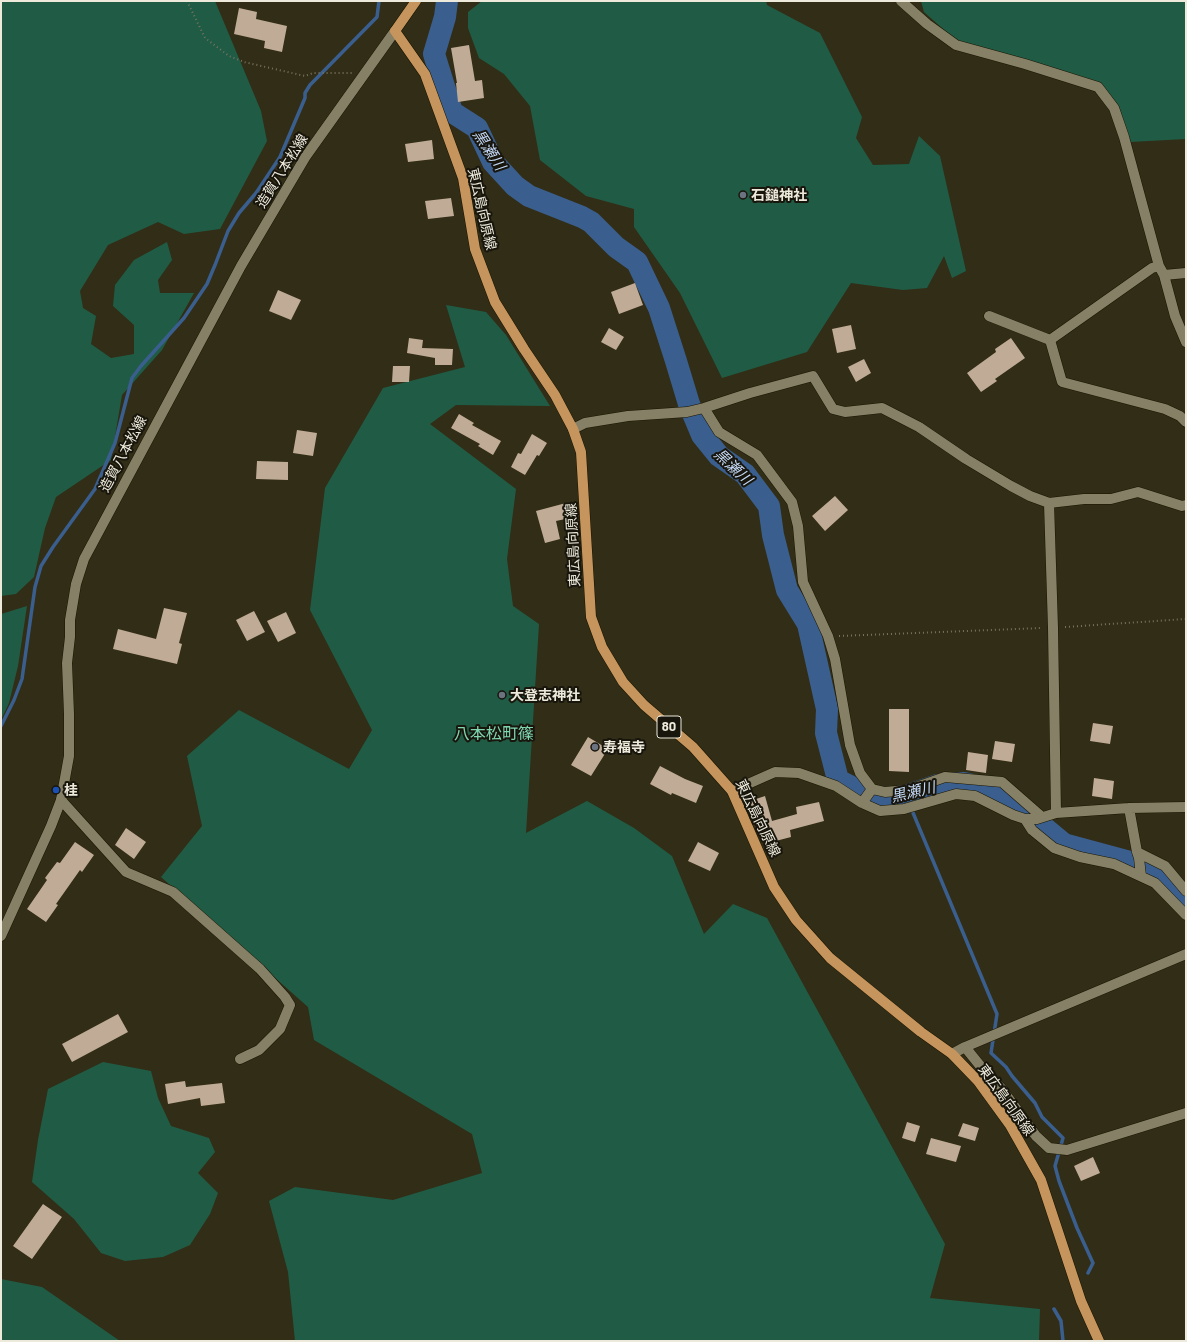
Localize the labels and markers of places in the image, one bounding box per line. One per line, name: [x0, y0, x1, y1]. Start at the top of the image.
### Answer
place label: 石鎚神社: [751, 187, 807, 203]
marker: 石鎚神社: [738, 190, 748, 200]
place label: 大登志神社: [510, 687, 580, 703]
marker: 大登志神社: [497, 690, 507, 700]
place label: 寿福寺: [603, 739, 645, 755]
marker: 寿福寺: [590, 742, 600, 752]
place label: 桂: [64, 782, 78, 798]
marker: 桂: [51, 785, 61, 795]

